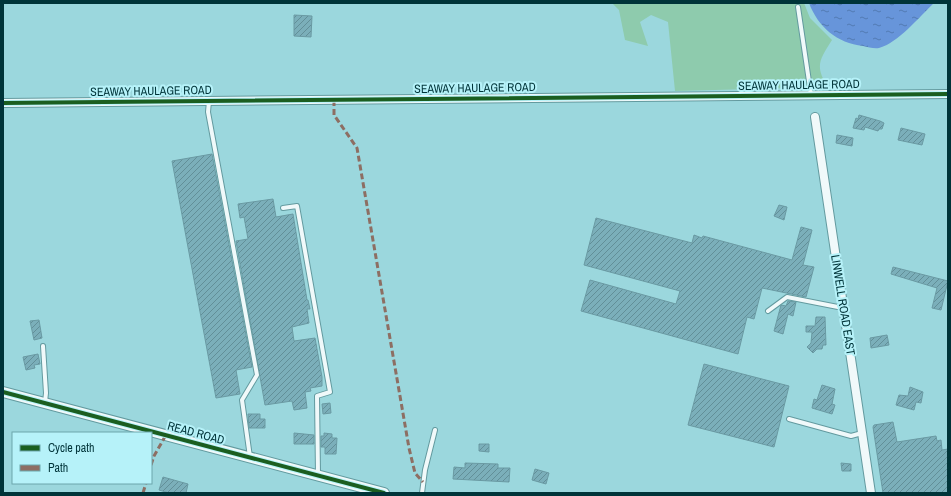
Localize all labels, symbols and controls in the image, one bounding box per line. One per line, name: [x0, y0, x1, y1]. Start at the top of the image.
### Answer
street label: SEAWAY HAULAGE ROAD: [738, 76, 860, 94]
street label: SEAWAY HAULAGE ROAD: [414, 79, 536, 97]
street label: SEAWAY HAULAGE ROAD: [90, 82, 212, 100]
street label: LINWELL ROAD EAST: [827, 254, 859, 356]
street label: READ ROAD: [166, 418, 226, 448]
legend: [12, 432, 152, 484]
text: Cycle path: [48, 440, 95, 456]
text: Path: [48, 460, 68, 476]

